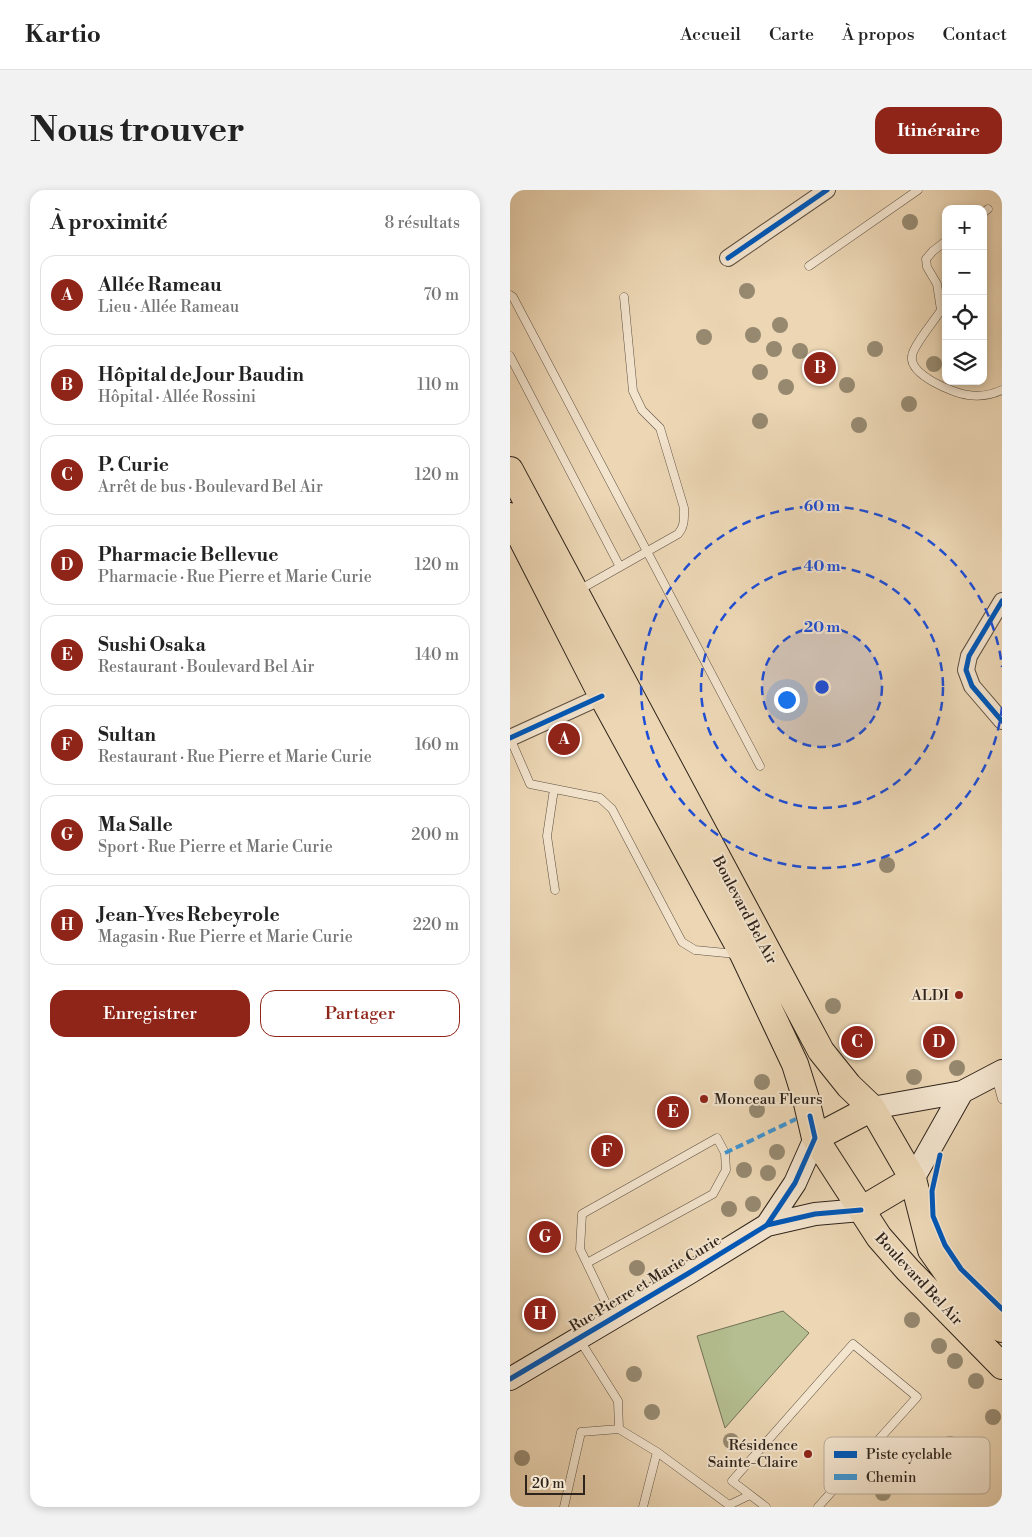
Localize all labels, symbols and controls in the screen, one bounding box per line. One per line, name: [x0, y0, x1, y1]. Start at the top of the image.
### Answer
text: Kartio: [25, 20, 101, 50]
text: Accueil: [680, 23, 741, 46]
text: Carte: [769, 23, 814, 46]
text: À propos: [842, 23, 915, 46]
text: Contact: [943, 23, 1007, 46]
button: Itinéraire: [875, 107, 1002, 154]
text: Nous trouver: [30, 109, 245, 152]
map controls: [942, 205, 987, 385]
button: +: [942, 205, 987, 250]
text: À proximité: [50, 210, 167, 236]
text: 8 résultats: [384, 213, 460, 233]
button: −: [942, 250, 987, 295]
text: Allée Rameau: [98, 273, 222, 297]
text: A: [61, 285, 73, 305]
text: 70 m: [423, 285, 459, 305]
button: locate: [942, 295, 987, 340]
text: Lieu · Allée Rameau: [98, 297, 239, 317]
button: layers: [942, 340, 987, 385]
pin: B: [804, 349, 836, 387]
text: Hôpital de Jour Baudin: [98, 363, 304, 387]
text: B: [61, 375, 73, 395]
text: 110 m: [417, 375, 459, 395]
text: Hôpital · Allée Rossini: [98, 387, 256, 407]
text: P. Curie: [98, 453, 169, 477]
text: C: [61, 465, 73, 485]
text: 120 m: [415, 465, 459, 485]
text: Arrêt de bus · Boulevard Bel Air: [98, 477, 323, 497]
text: 60 m: [804, 497, 841, 516]
text: Pharmacie Bellevue: [98, 543, 278, 567]
text: D: [61, 555, 73, 575]
text: 120 m: [415, 555, 459, 575]
text: 40 m: [803, 557, 841, 576]
text: Pharmacie · Rue Pierre et Marie Curie: [98, 567, 372, 587]
text: 20 m: [804, 618, 841, 637]
text: Sushi Osaka: [98, 633, 206, 657]
text: E: [61, 645, 73, 665]
text: 140 m: [415, 645, 459, 665]
text: Restaurant · Boulevard Bel Air: [98, 657, 314, 677]
centre of rings: [813, 678, 831, 696]
your location: [774, 687, 800, 713]
pin: A: [548, 720, 580, 758]
text: Sultan: [98, 723, 156, 747]
text: F: [61, 735, 73, 755]
text: 160 m: [415, 735, 459, 755]
text: Restaurant · Rue Pierre et Marie Curie: [98, 747, 372, 767]
text: Ma Salle: [98, 813, 173, 837]
text: G: [61, 825, 73, 845]
text: 200 m: [411, 825, 459, 845]
text: Sport · Rue Pierre et Marie Curie: [98, 837, 333, 857]
street label: Boulevard Bel Air: [708, 852, 781, 968]
text: Jean-Yves Rebeyrole: [98, 903, 280, 927]
text: H: [60, 915, 74, 935]
text: 220 m: [413, 915, 459, 935]
text: Magasin · Rue Pierre et Marie Curie: [98, 927, 353, 947]
place label: ALDI: [910, 986, 949, 1005]
marker: ALDI: [953, 989, 965, 1001]
button: Enregistrer: [50, 990, 250, 1037]
button: Partager: [260, 990, 460, 1037]
pin: C: [841, 1023, 873, 1061]
pin: D: [923, 1023, 955, 1061]
place label: Monceau Fleurs: [714, 1090, 823, 1109]
pin: E: [657, 1093, 689, 1131]
marker: Monceau Fleurs: [698, 1093, 710, 1105]
pin: F: [591, 1132, 623, 1170]
pin: G: [529, 1218, 561, 1256]
street label: Boulevard Bel Air: [870, 1228, 967, 1330]
street label: Rue Pierre et Marie Curie: [566, 1231, 725, 1336]
pin: H: [524, 1295, 556, 1333]
place label: Résidence Sainte-Claire: [708, 1436, 798, 1472]
legend: [824, 1437, 990, 1494]
text: Piste cyclable: [866, 1446, 952, 1464]
marker: Résidence Sainte-Claire: [802, 1448, 814, 1460]
text: Chemin: [866, 1469, 917, 1487]
scale bar: [525, 1472, 585, 1495]
text: 20 m: [532, 1475, 564, 1493]

